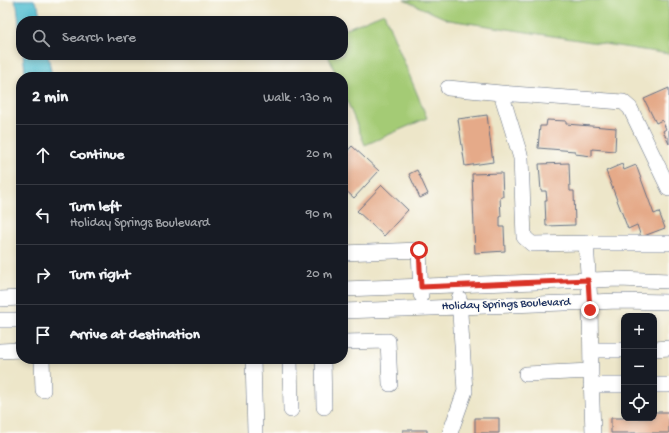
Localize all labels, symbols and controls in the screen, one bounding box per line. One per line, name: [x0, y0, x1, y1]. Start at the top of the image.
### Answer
search box: [16, 16, 348, 60]
icon: search: [30, 27, 52, 49]
text: Search here: [62, 29, 136, 47]
text: 2 min: [32, 88, 68, 108]
text: Walk · 130 m: [263, 91, 332, 106]
icon: ahead: [32, 144, 54, 166]
text: Continue: [70, 146, 124, 164]
text: 20 m: [306, 147, 332, 162]
text: Turn left: [70, 198, 121, 216]
icon: left: [32, 204, 54, 226]
text: 90 m: [306, 207, 332, 222]
text: Holiday Springs Boulevard: [70, 216, 210, 231]
route start: [410, 241, 428, 259]
icon: right: [32, 264, 54, 286]
text: Turn right: [70, 266, 130, 284]
text: 20 m: [306, 267, 332, 282]
street label: Holiday Springs Boulevard: [441, 296, 572, 314]
route end: [581, 301, 599, 319]
map controls: [621, 313, 657, 421]
button: +: [621, 313, 657, 349]
icon: arrive: [32, 324, 54, 346]
text: Arrive at destination: [70, 326, 200, 344]
button: −: [621, 349, 657, 385]
button: locate: [621, 385, 657, 421]

